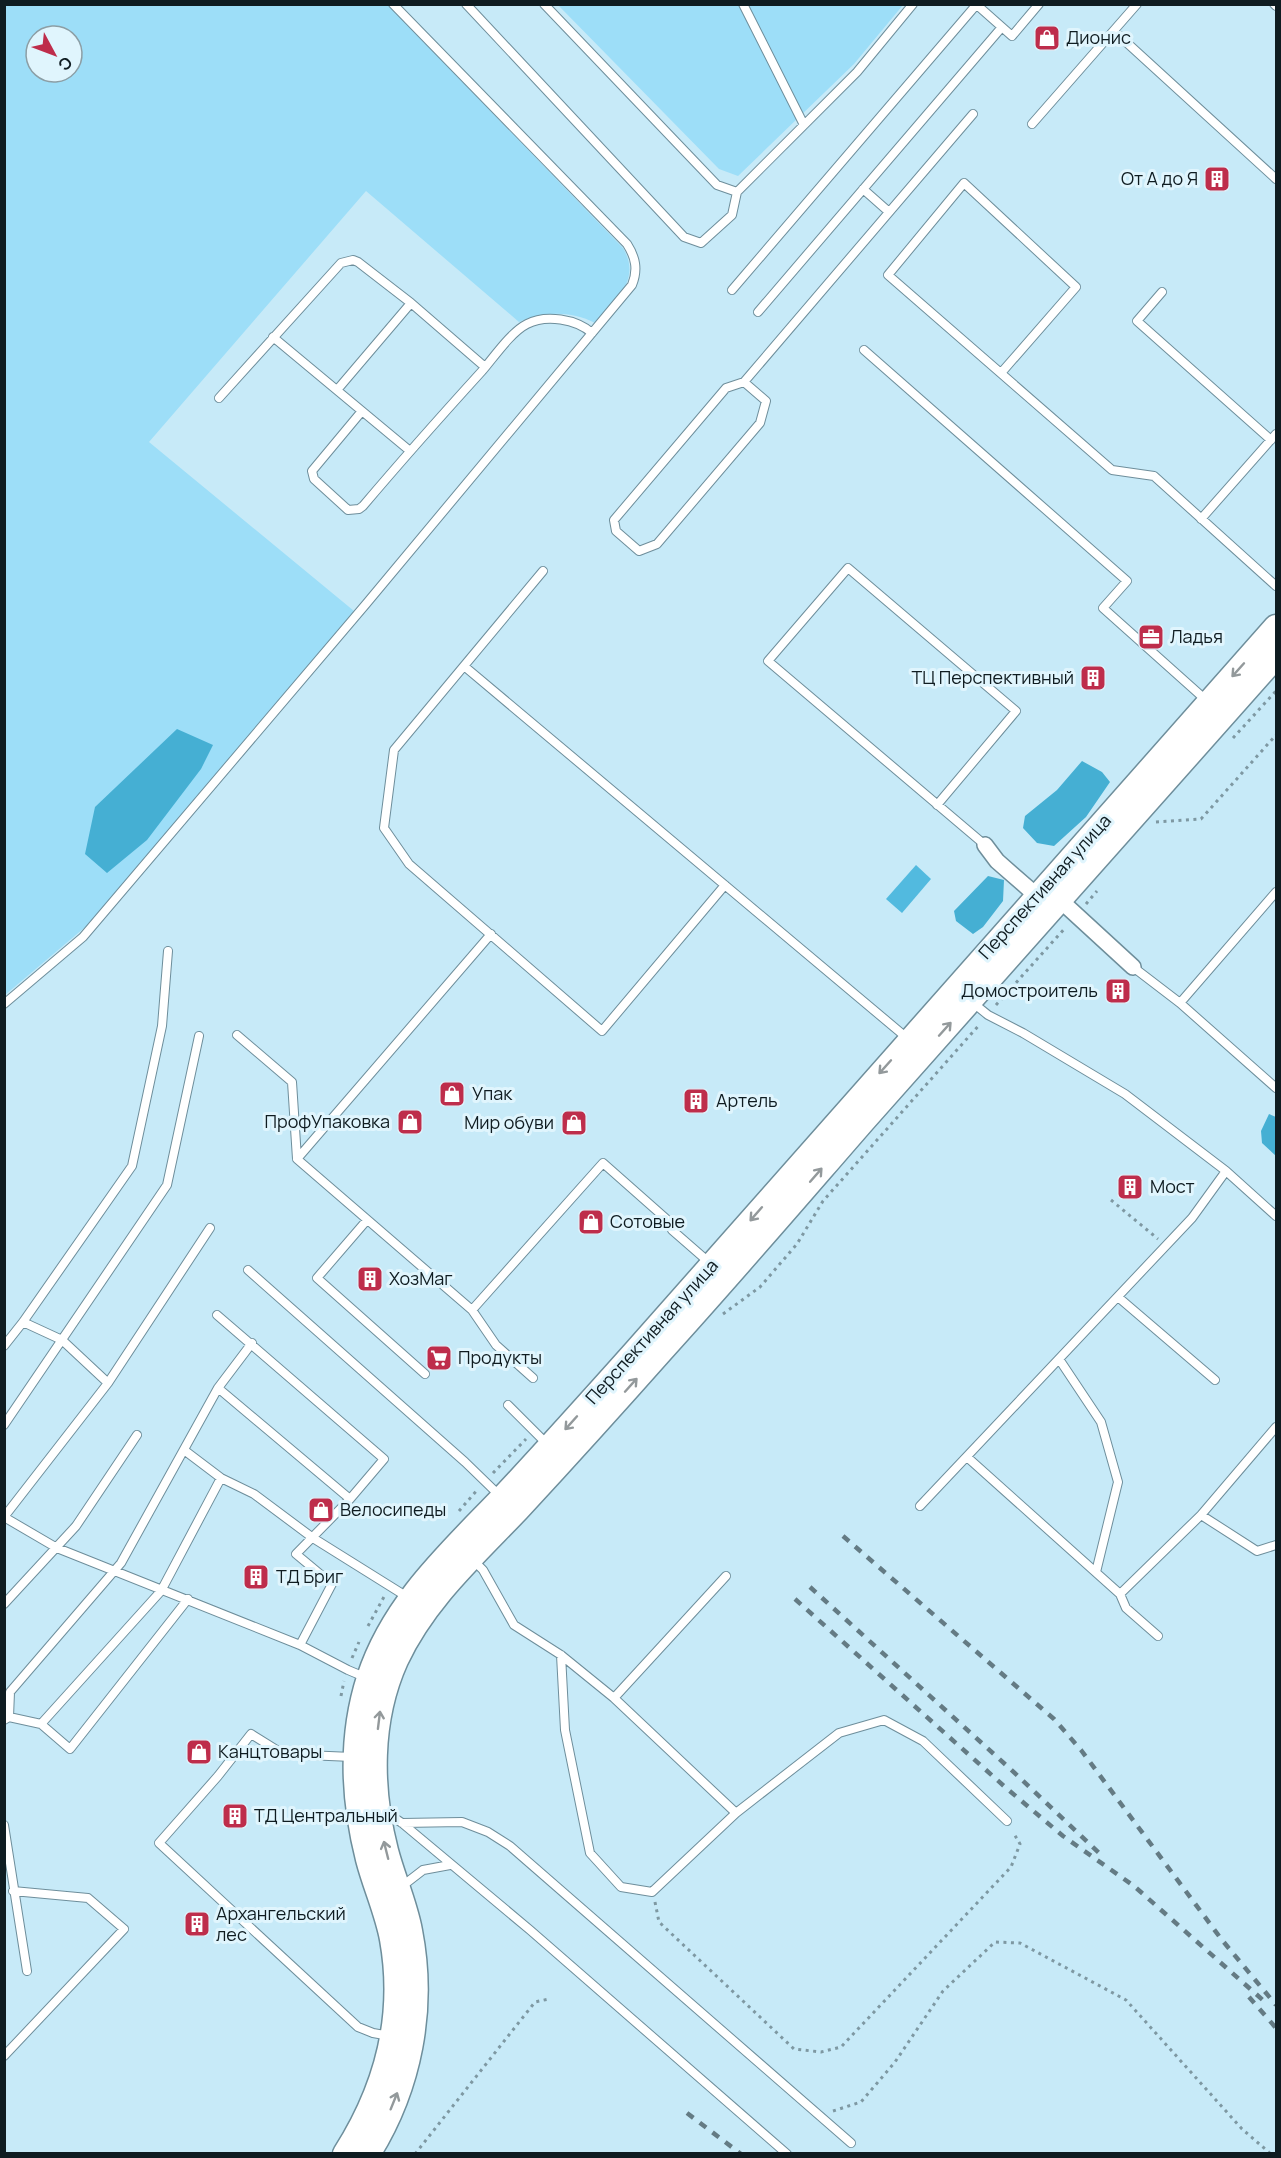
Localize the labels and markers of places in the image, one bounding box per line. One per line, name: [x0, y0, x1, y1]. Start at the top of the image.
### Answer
shop icon: Дионис: [1032, 23, 1062, 53]
place label: Дионис: [1066, 25, 1131, 49]
building icon: От А до Я: [1202, 164, 1232, 194]
place label: От А до Я: [1121, 166, 1198, 190]
office icon: Ладья: [1136, 622, 1166, 652]
place label: Ладья: [1170, 624, 1223, 648]
building icon: ТЦ Перспективный: [1078, 663, 1108, 693]
place label: ТЦ Перспективный: [912, 665, 1074, 689]
building icon: Домостроитель: [1103, 976, 1133, 1006]
place label: Домостроитель: [961, 978, 1098, 1002]
shop icon: Упак: [437, 1079, 467, 1109]
place label: Упак: [472, 1081, 513, 1105]
building icon: Артель: [681, 1086, 711, 1116]
place label: Артель: [716, 1088, 778, 1112]
shop icon: ПрофУпаковка: [395, 1107, 425, 1137]
shop icon: Мир обуви: [559, 1108, 589, 1138]
place label: ПрофУпаковка: [265, 1109, 390, 1133]
place label: Мир обуви: [464, 1110, 554, 1134]
building icon: Мост: [1115, 1172, 1145, 1202]
place label: Мост: [1150, 1174, 1195, 1198]
shop icon: Сотовые: [576, 1207, 606, 1237]
place label: Сотовые: [610, 1209, 685, 1233]
building icon: ХозМаг: [355, 1264, 385, 1294]
place label: ХозМаг: [389, 1266, 453, 1290]
supermarket icon: Продукты: [424, 1343, 454, 1373]
place label: Продукты: [458, 1345, 542, 1369]
shop icon: Велосипеды: [306, 1495, 336, 1525]
place label: Велосипеды: [340, 1497, 446, 1521]
building icon: ТД Бриг: [241, 1562, 271, 1592]
place label: ТД Бриг: [276, 1564, 343, 1588]
shop icon: Канцтовары: [184, 1737, 214, 1767]
place label: Канцтовары: [218, 1739, 322, 1763]
building icon: ТД Центральный: [220, 1801, 250, 1831]
place label: ТД Центральный: [254, 1803, 398, 1827]
place label: Архангельский лес: [216, 1901, 346, 1946]
building icon: Архангельский лес: [182, 1909, 212, 1939]

